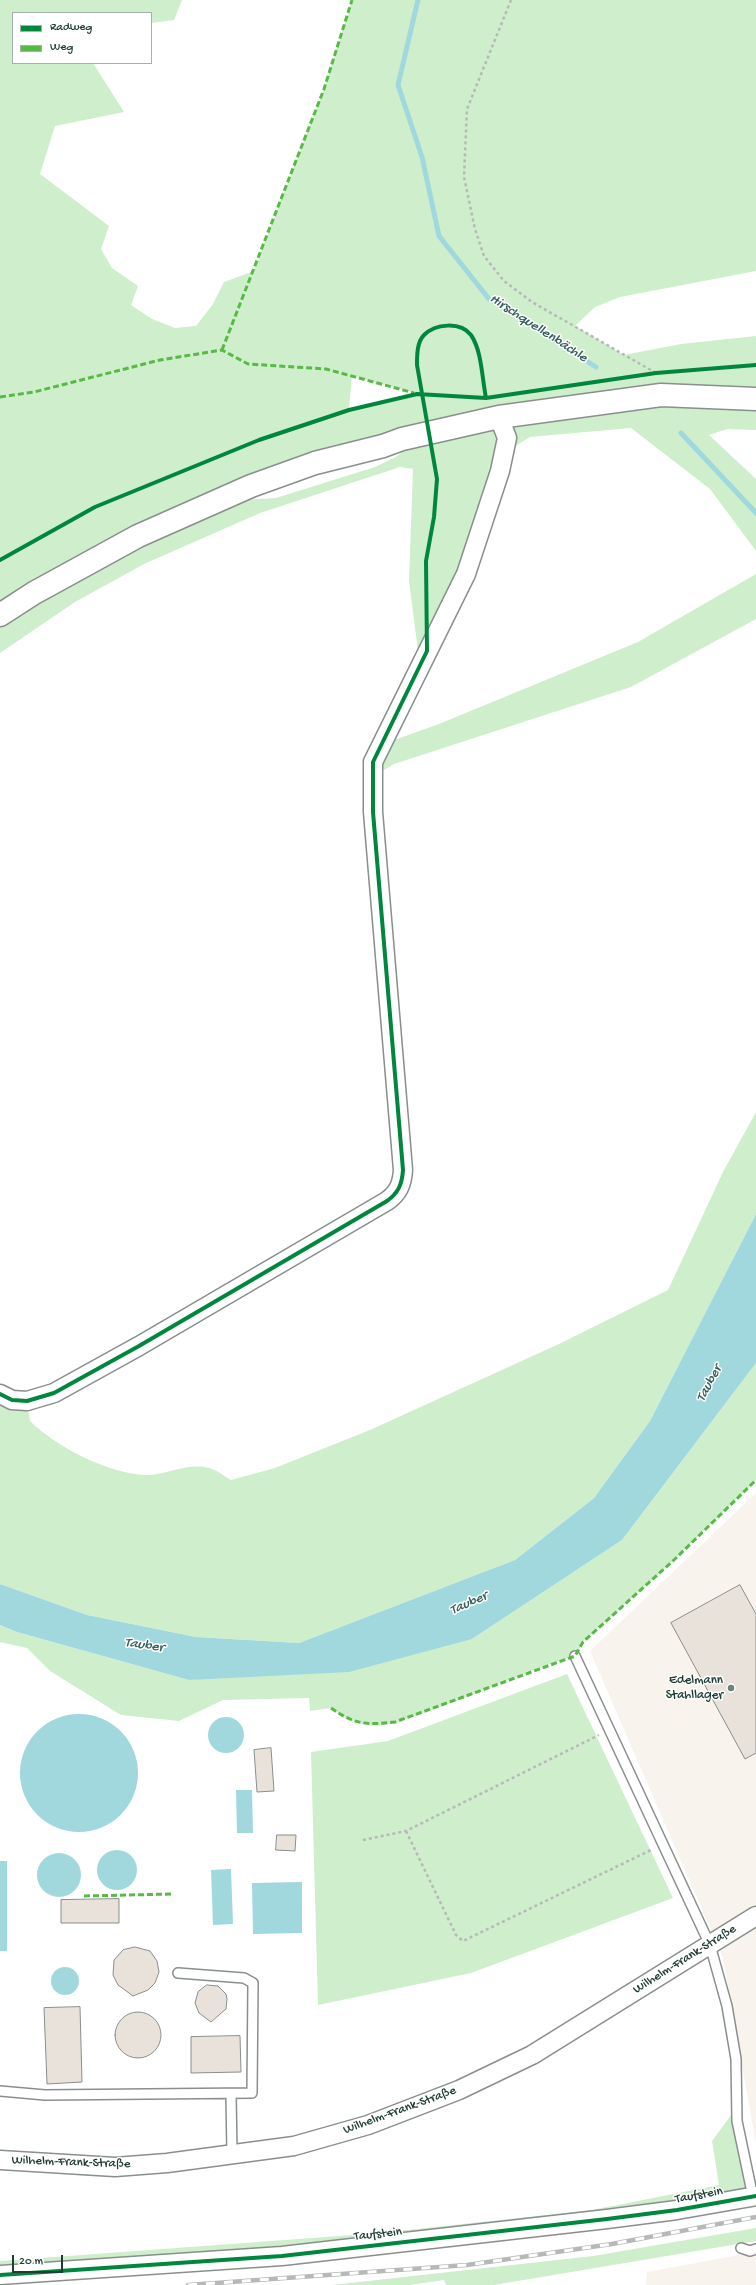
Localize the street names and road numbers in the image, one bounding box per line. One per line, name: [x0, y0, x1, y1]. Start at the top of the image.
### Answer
street label: Wilhelm-Frank-Straße: [630, 1922, 740, 1998]
street label: Wilhelm-Frank-Straße: [341, 2083, 459, 2139]
street label: Wilhelm-Frank-Straße: [11, 2153, 131, 2173]
street label: Taufstein: [674, 2184, 724, 2208]
street label: Taufstein: [353, 2225, 403, 2245]

